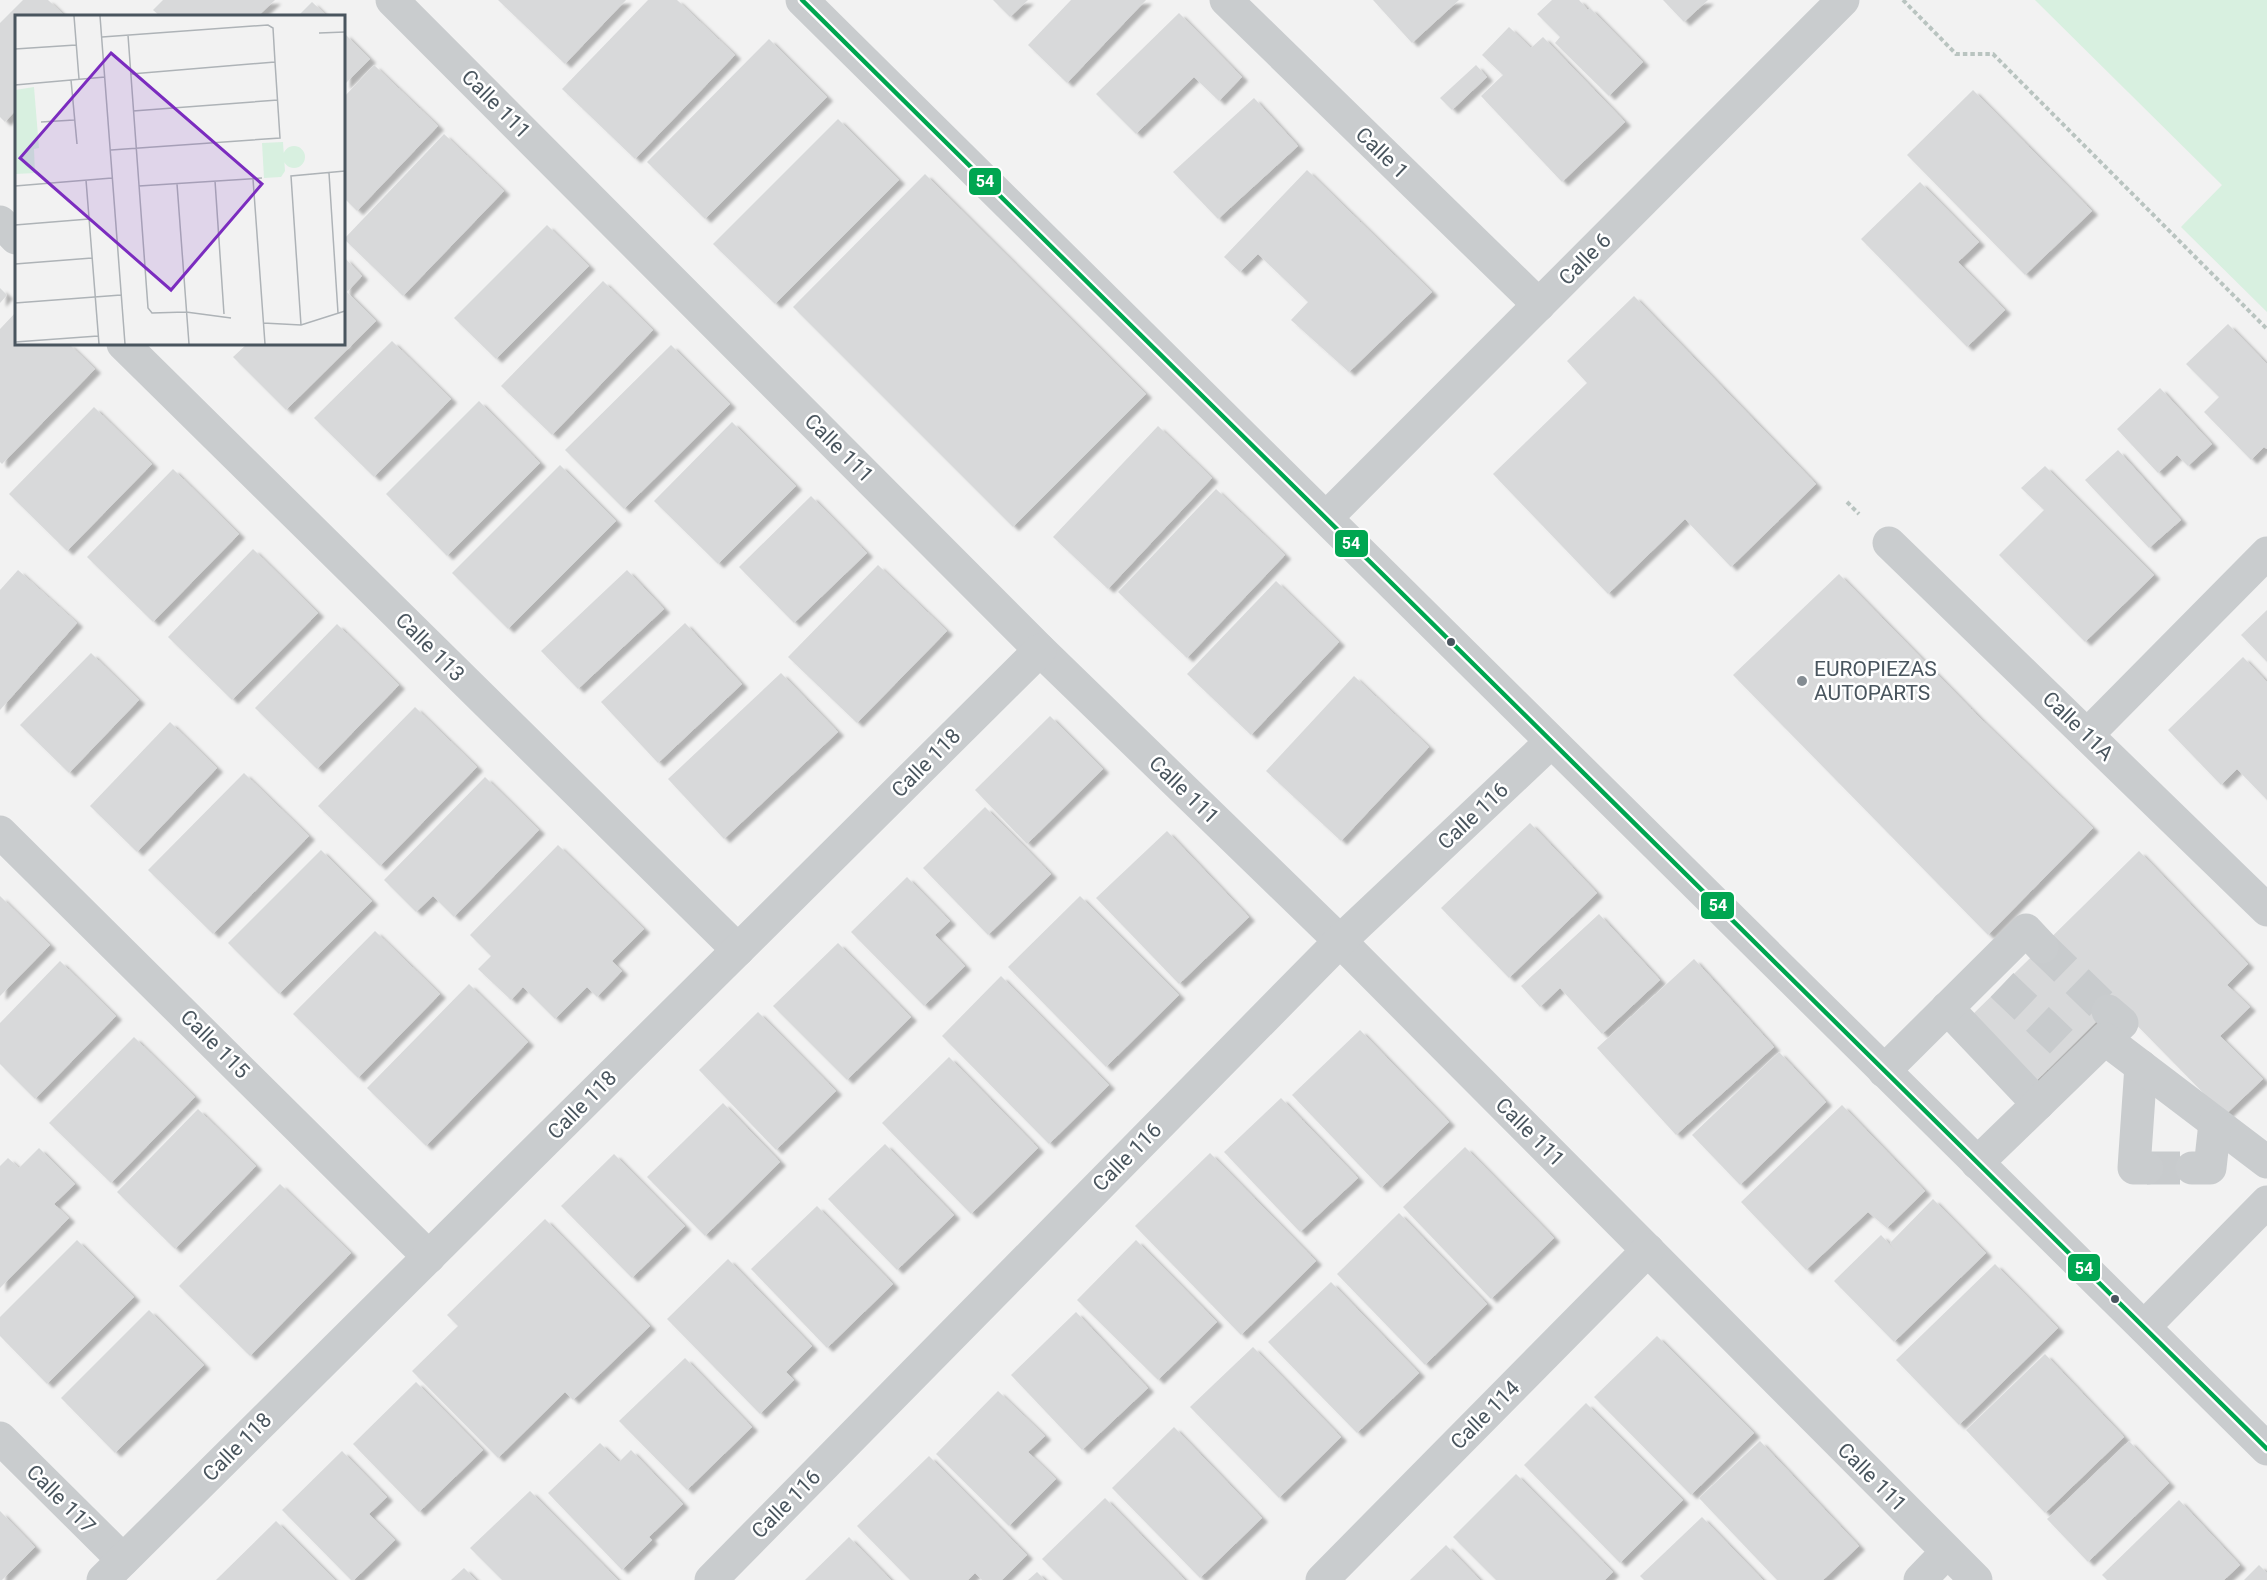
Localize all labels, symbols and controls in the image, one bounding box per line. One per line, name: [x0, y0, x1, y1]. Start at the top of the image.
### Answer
inset map: [15, 15, 345, 345]
street label: Calle 111: [457, 65, 535, 143]
street label: Calle 1: [1351, 122, 1413, 184]
line badge: 54: [968, 167, 1002, 196]
text: 54: [976, 172, 994, 191]
street label: Calle 6: [1554, 228, 1616, 290]
street label: Calle 111: [800, 409, 878, 487]
line badge: 54: [1334, 529, 1369, 558]
text: 54: [1342, 534, 1360, 553]
street label: Calle 113: [391, 608, 469, 686]
unlabelled marker: [1445, 636, 1457, 648]
place label: EUROPIEZAS AUTOPARTS: [1814, 657, 1937, 705]
marker: EUROPIEZAS AUTOPARTS: [1795, 674, 1809, 688]
street label: Calle 11A: [2038, 686, 2119, 766]
street label: Calle 118: [887, 724, 965, 802]
street label: Calle 111: [1144, 751, 1224, 829]
street label: Calle 116: [1433, 778, 1513, 854]
line badge: 54: [1700, 891, 1735, 920]
text: 54: [1709, 896, 1727, 915]
street label: Calle 115: [176, 1005, 254, 1083]
street label: Calle 118: [543, 1066, 621, 1144]
street label: Calle 111: [1491, 1093, 1569, 1171]
street label: Calle 116: [1088, 1118, 1166, 1196]
line badge: 54: [2067, 1253, 2101, 1282]
text: 54: [2075, 1259, 2093, 1278]
unlabelled marker: [2109, 1293, 2121, 1305]
street label: Calle 114: [1446, 1376, 1524, 1454]
street label: Calle 118: [198, 1408, 276, 1486]
street label: Calle 111: [1833, 1438, 1911, 1516]
street label: Calle 117: [22, 1460, 100, 1538]
street label: Calle 116: [747, 1465, 825, 1543]

